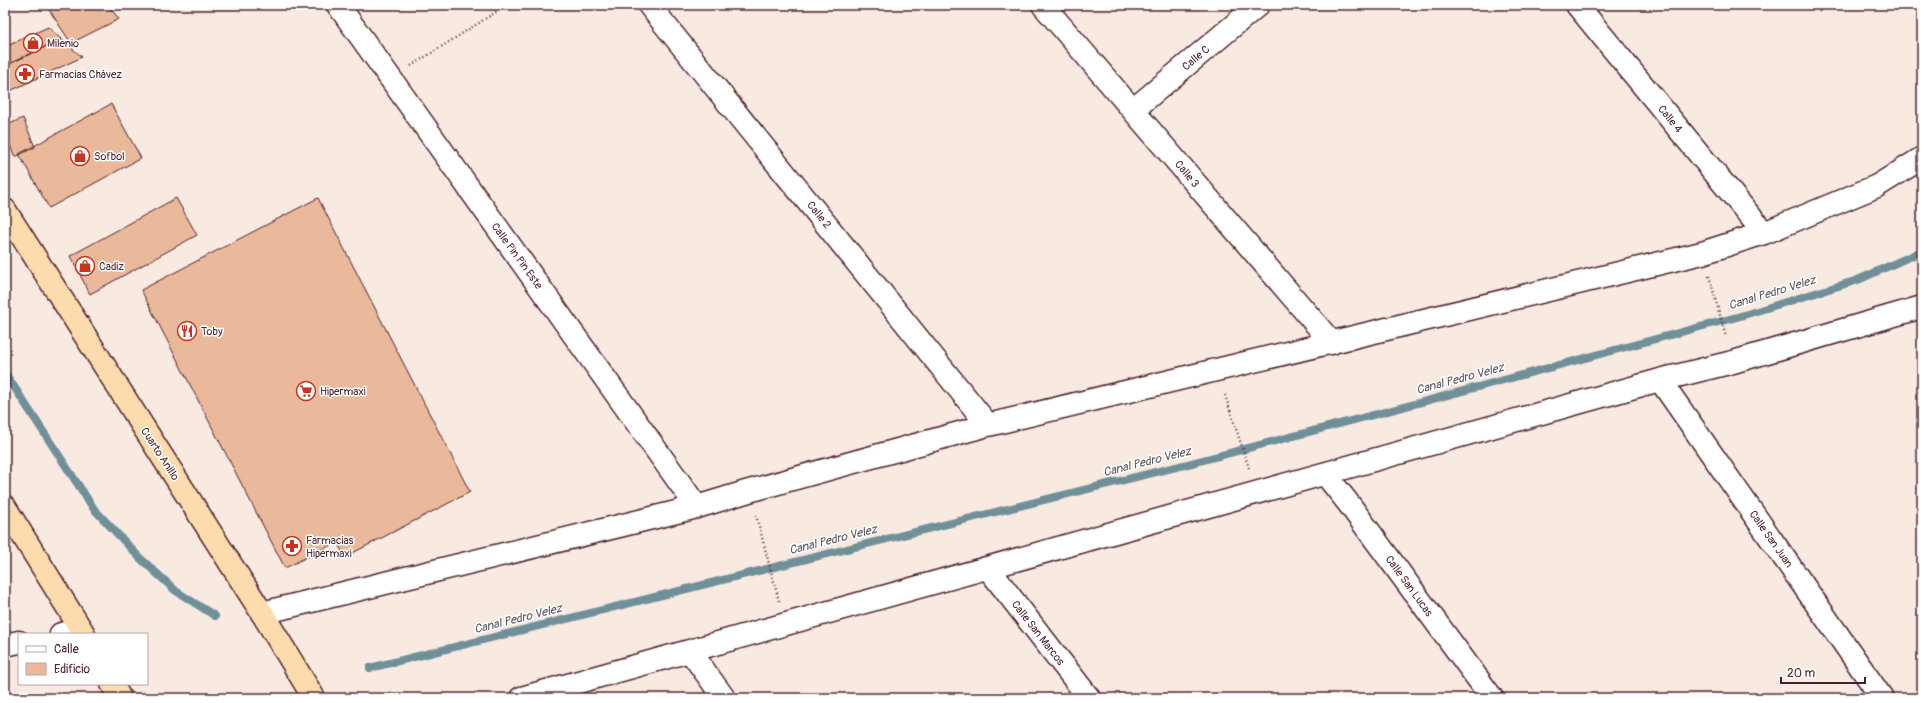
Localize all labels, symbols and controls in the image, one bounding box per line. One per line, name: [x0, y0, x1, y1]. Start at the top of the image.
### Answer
shop icon: Milenio: [22, 32, 44, 54]
place label: Milenio: [47, 37, 79, 50]
street label: Calle C: [1180, 43, 1212, 73]
pharmacy icon: Farmacias Chávez: [14, 63, 36, 85]
place label: Farmacias Chávez: [39, 68, 122, 81]
street label: Calle 4: [1655, 103, 1685, 136]
shop icon: Sofbol: [69, 145, 91, 167]
place label: Sofbol: [94, 150, 125, 163]
street label: Calle 3: [1172, 158, 1202, 190]
street label: Calle 2: [804, 199, 834, 231]
street label: Calle Pin Pin Este: [489, 220, 546, 292]
shop icon: Cadiz: [74, 255, 96, 277]
place label: Cadiz: [99, 260, 124, 273]
water label: Canal Pedro Velez: [1727, 272, 1819, 313]
restaurant icon: Toby: [176, 320, 198, 342]
place label: Toby: [201, 325, 223, 338]
water label: Canal Pedro Velez: [1415, 360, 1507, 398]
supermarket icon: Hipermaxi: [295, 380, 317, 402]
place label: Hipermaxi: [320, 385, 366, 398]
street label: Cuarto Anillo: [138, 425, 182, 483]
water label: Canal Pedro Velez: [1101, 443, 1194, 480]
street label: Calle San Juan: [1747, 508, 1795, 570]
water label: Canal Pedro Velez: [787, 521, 880, 558]
place label: Farmacias Hipermaxi: [306, 534, 354, 560]
pharmacy icon: Farmacias Hipermaxi: [281, 535, 303, 557]
street label: Calle San Lucas: [1383, 553, 1435, 619]
street label: Calle San Marcos: [1009, 598, 1067, 668]
water label: Canal Pedro Velez: [472, 600, 565, 637]
legend: [18, 633, 148, 685]
text: Calle: [54, 642, 79, 657]
scale bar: [1781, 659, 1865, 685]
text: Edificio: [54, 662, 90, 677]
text: 20 m: [1787, 666, 1816, 681]

